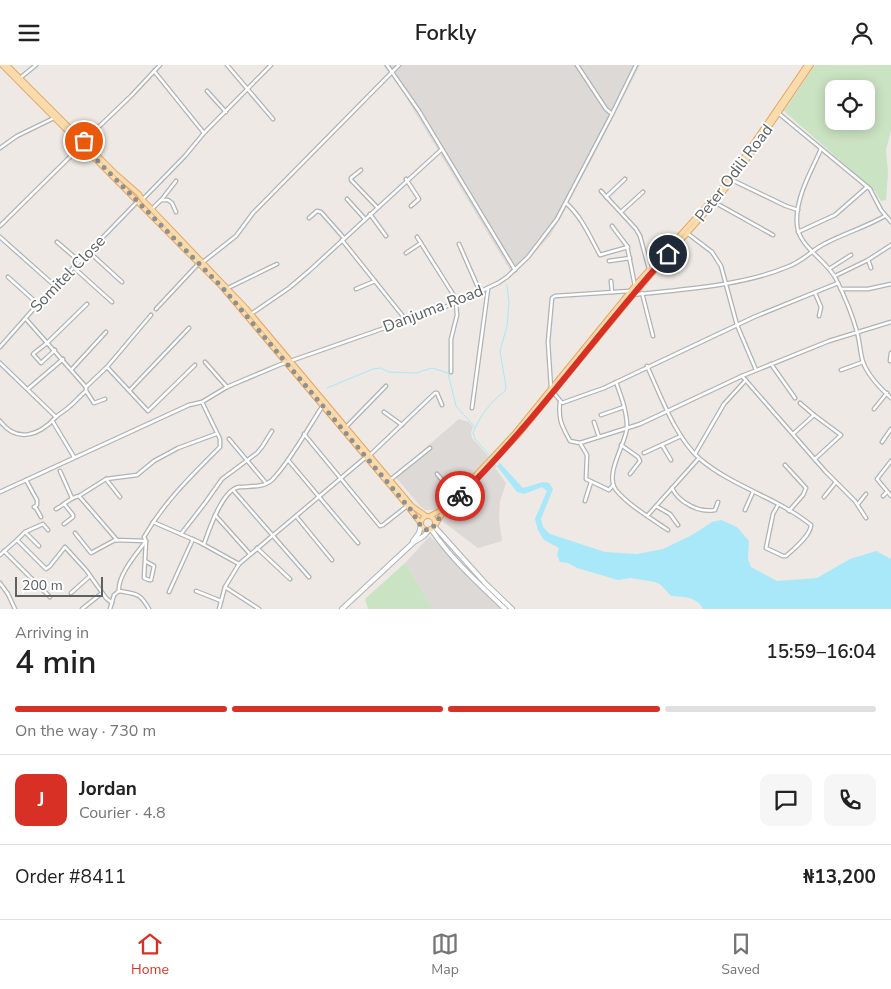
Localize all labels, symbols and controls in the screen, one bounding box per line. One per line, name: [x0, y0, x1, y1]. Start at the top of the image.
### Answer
text: Forkly: [415, 18, 476, 48]
icon: menu: [15, 19, 43, 47]
icon: person: [848, 19, 876, 47]
map controls: [825, 80, 875, 130]
button: locate: [825, 80, 875, 130]
pin: [63, 120, 105, 162]
street label: Peter Odili Road: [690, 120, 778, 226]
icon: bag: [70, 127, 98, 155]
street label: Somitel Close: [26, 231, 110, 317]
pin: [647, 233, 689, 275]
icon: home: [654, 240, 682, 268]
street label: Danjuma Road: [380, 280, 486, 338]
courier: [435, 471, 485, 521]
icon: bike: [446, 482, 474, 510]
scale bar: [15, 574, 102, 597]
text: 200 m: [22, 576, 63, 595]
text: Arriving in: [15, 622, 89, 644]
text: 15:59–16:04: [766, 639, 876, 665]
text: 4 min: [15, 641, 97, 684]
text: On the way · 730 m: [15, 720, 156, 742]
button: chat: [760, 774, 812, 826]
button: phone: [824, 774, 876, 826]
text: Jordan: [79, 776, 137, 802]
text: J: [38, 787, 44, 813]
text: Courier · 4.8: [79, 802, 165, 824]
text: Order #8411: [15, 864, 126, 890]
text: ₦13,200: [803, 864, 876, 890]
tab: Home: [131, 930, 169, 979]
tab: Map: [431, 930, 459, 979]
tab: Saved: [721, 930, 760, 979]

